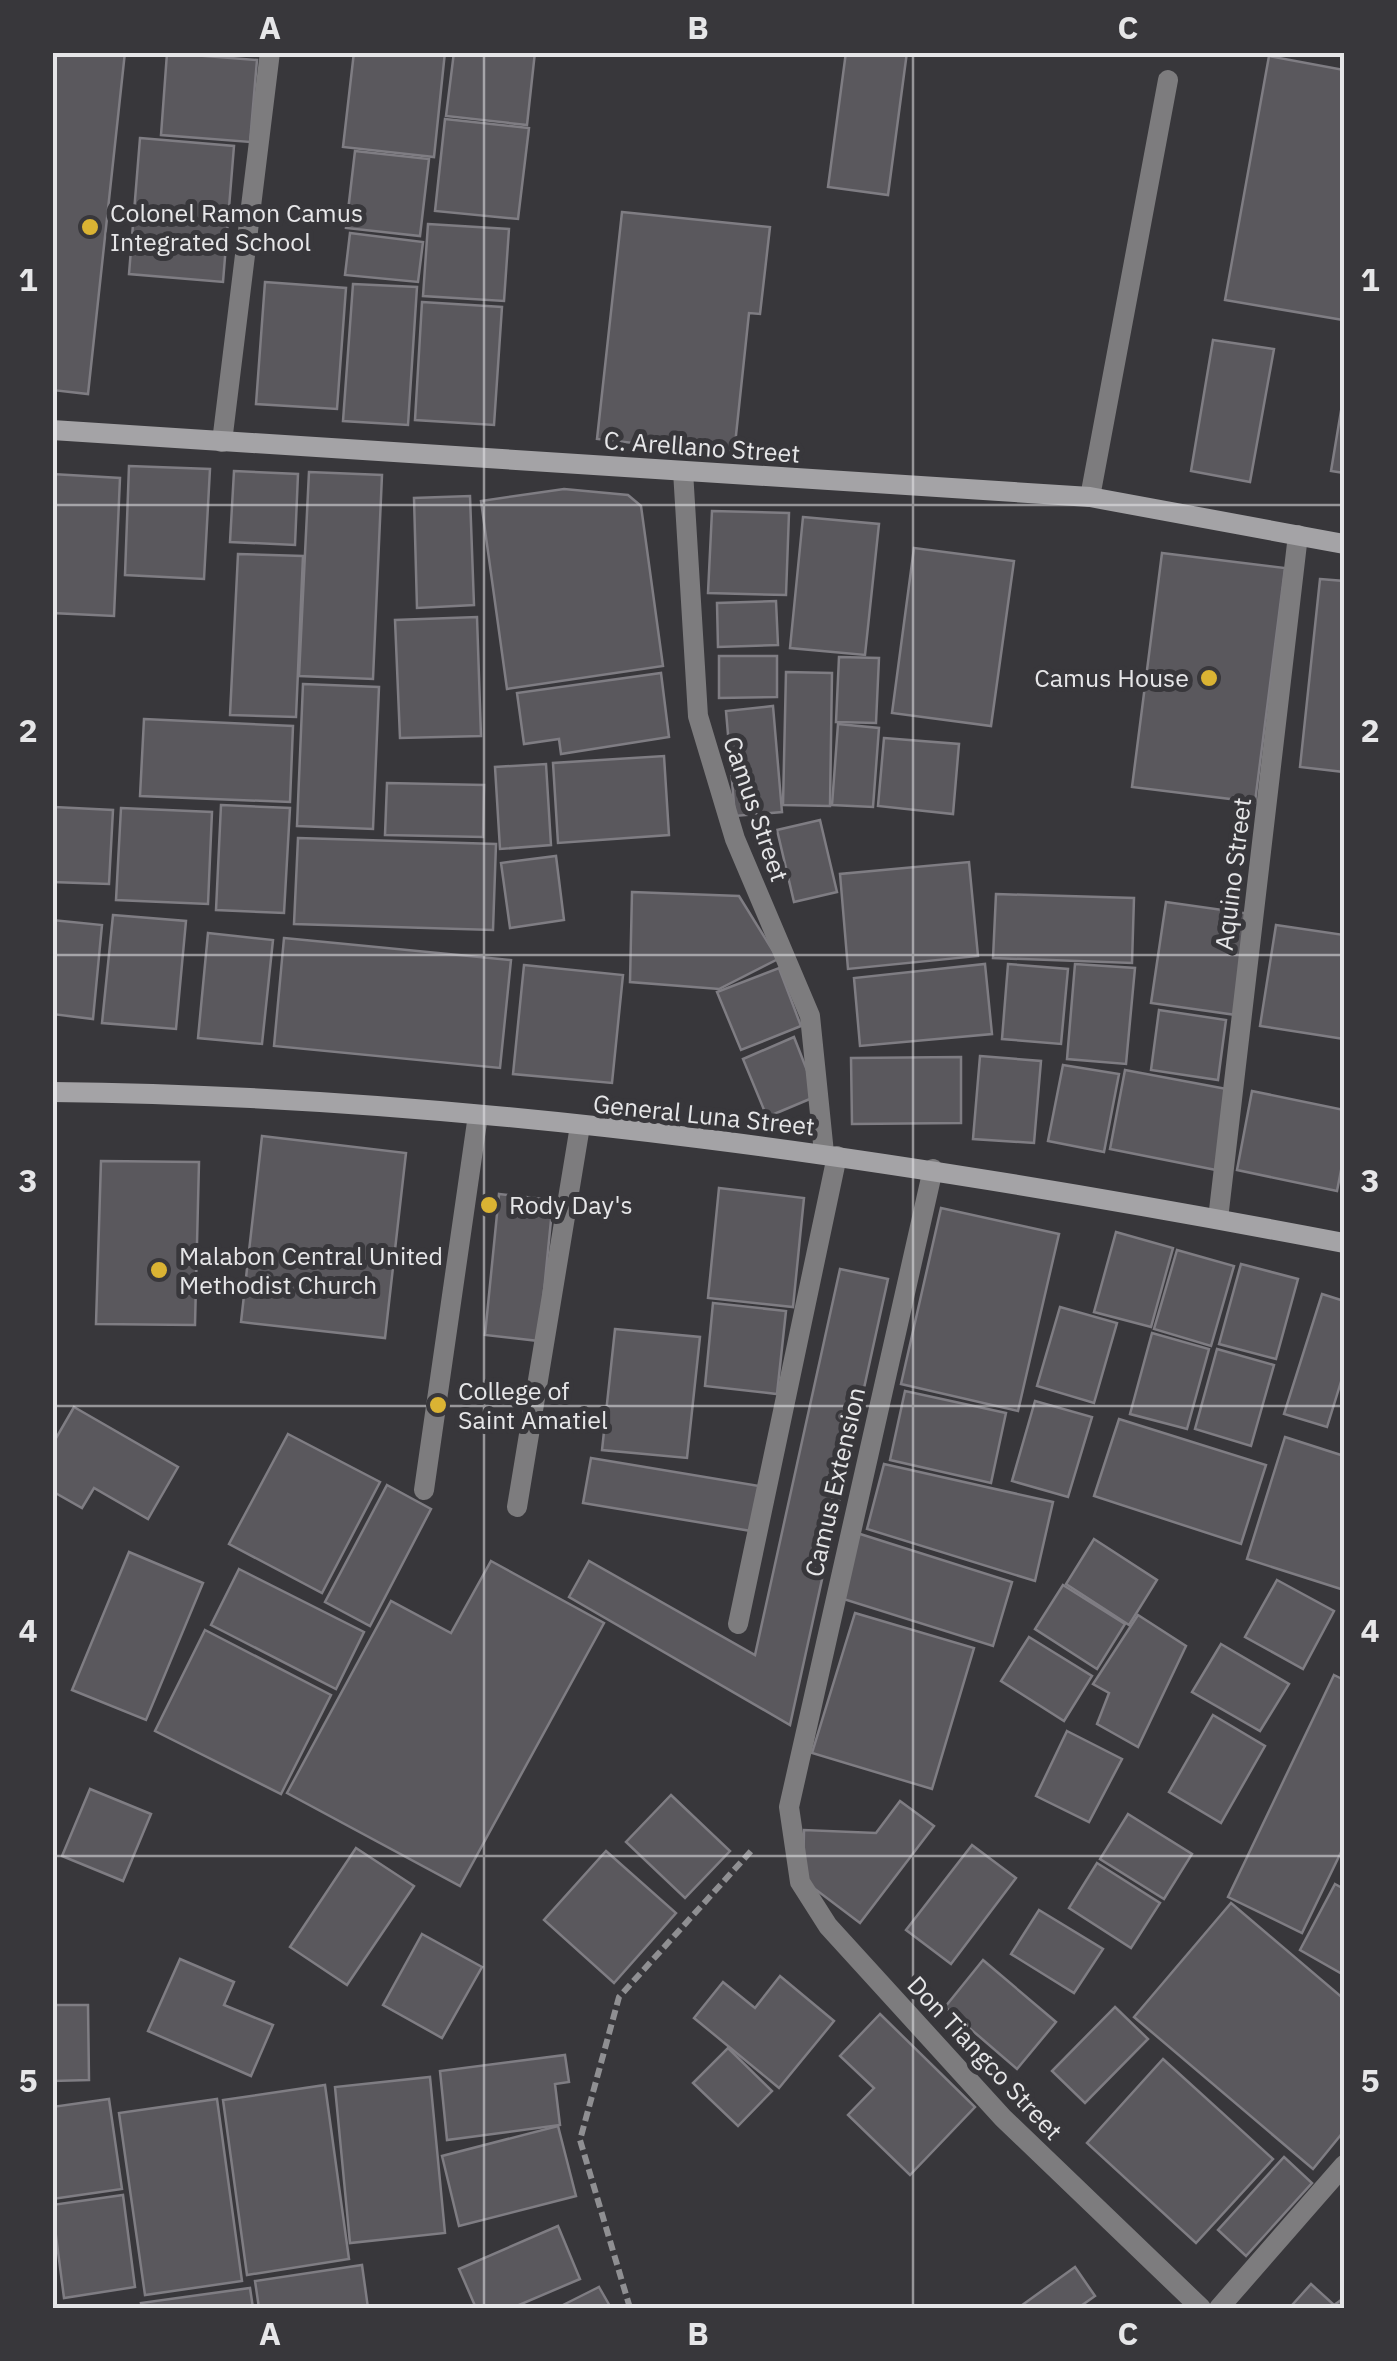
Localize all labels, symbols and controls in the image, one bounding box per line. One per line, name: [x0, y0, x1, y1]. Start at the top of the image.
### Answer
text: A: [259, 6, 281, 48]
text: B: [687, 6, 709, 48]
text: C: [1118, 6, 1138, 48]
place label: Colonel Ramon Camus Integrated School: [110, 196, 363, 258]
marker: Colonel Ramon Camus Integrated School: [79, 216, 101, 238]
text: 1: [18, 258, 38, 300]
text: 1: [1360, 258, 1380, 300]
street label: C. Arellano Street: [603, 423, 801, 470]
place label: Camus House: [1034, 661, 1189, 694]
marker: Camus House: [1198, 667, 1220, 689]
text: 2: [18, 709, 38, 751]
text: 2: [1360, 709, 1380, 751]
street label: Camus Street: [716, 732, 797, 886]
street label: Aquino Street: [1207, 796, 1258, 952]
street label: General Luna Street: [592, 1086, 816, 1143]
text: 3: [18, 1159, 38, 1201]
text: 3: [1360, 1159, 1380, 1201]
place label: Rody Day's: [509, 1188, 633, 1221]
marker: Rody Day's: [478, 1194, 500, 1216]
place label: Malabon Central United Methodist Church: [179, 1239, 443, 1301]
marker: Malabon Central United Methodist Church: [148, 1259, 170, 1281]
place label: College of Saint Amatiel: [458, 1374, 608, 1436]
street label: Camus Extension: [797, 1384, 872, 1580]
marker: College of Saint Amatiel: [427, 1394, 449, 1416]
text: 4: [18, 1609, 38, 1651]
text: 4: [1360, 1609, 1380, 1651]
street label: Don Tiangco Street: [901, 1969, 1070, 2147]
text: 5: [18, 2059, 38, 2101]
text: 5: [1360, 2059, 1380, 2101]
text: A: [259, 2312, 281, 2354]
text: B: [687, 2312, 709, 2354]
text: C: [1118, 2312, 1138, 2354]

